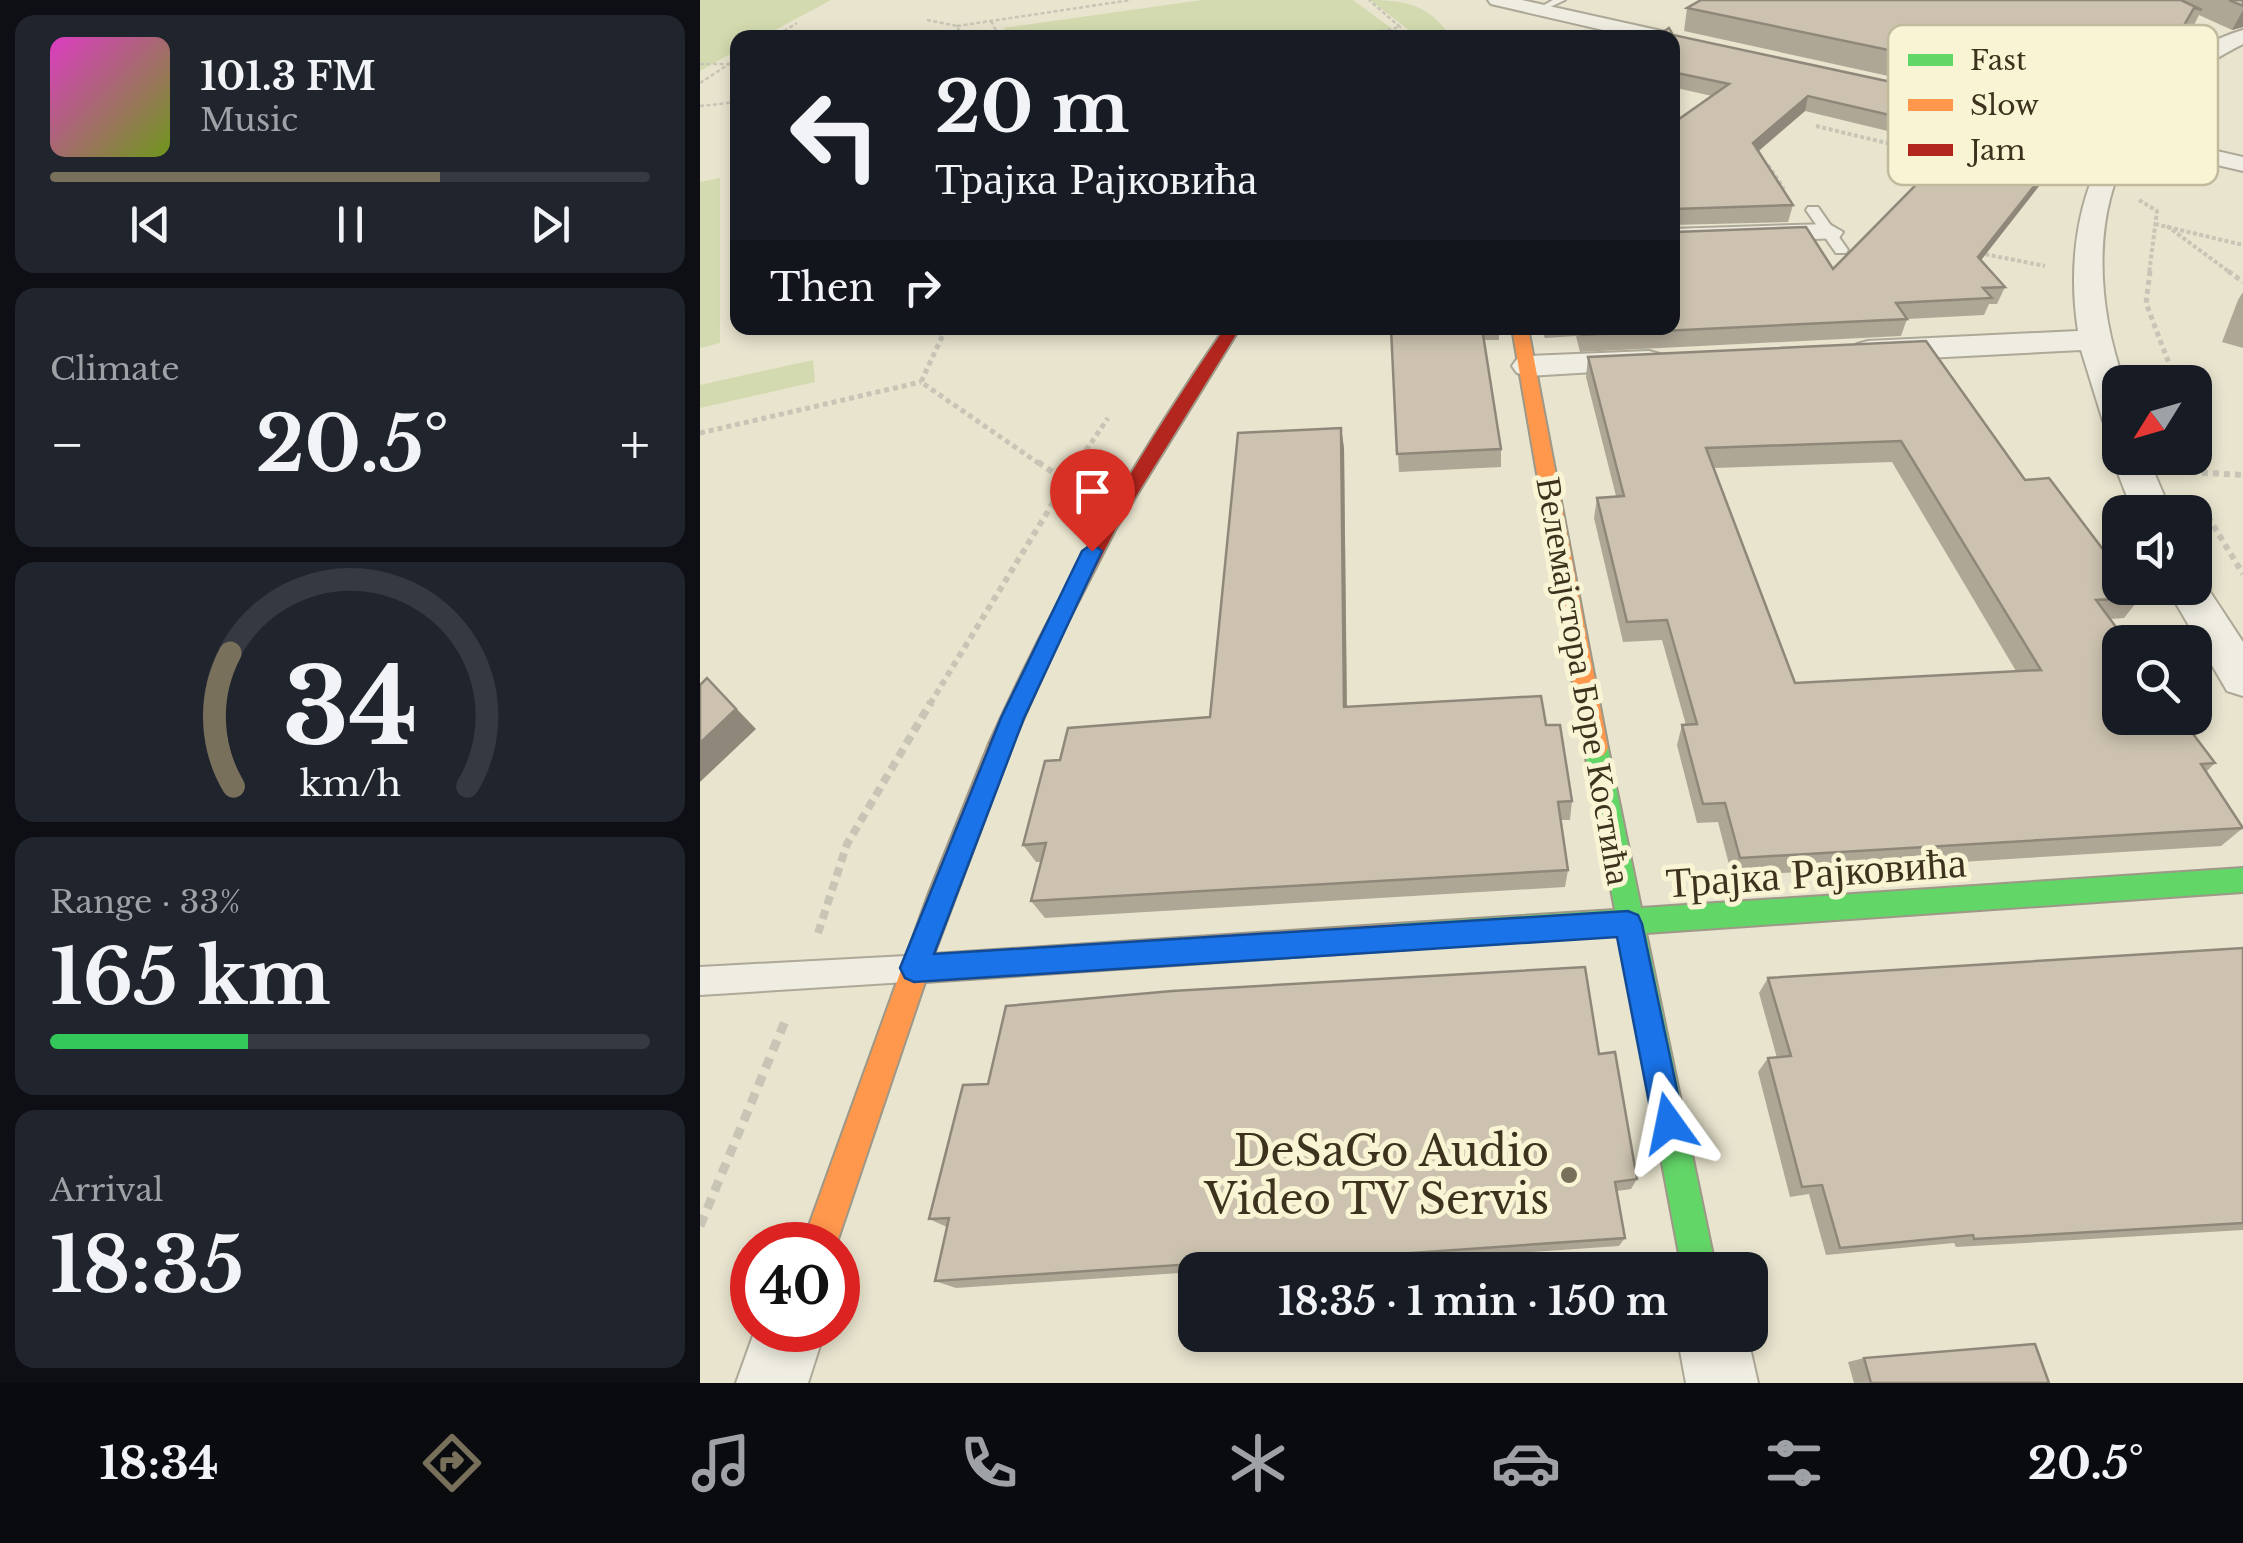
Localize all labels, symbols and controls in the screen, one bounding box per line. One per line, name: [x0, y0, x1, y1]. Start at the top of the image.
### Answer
legend: [1888, 25, 2218, 185]
text: Fast: [1970, 43, 2027, 78]
text: 101.3 FM: [200, 53, 376, 100]
text: 20 m: [935, 64, 1129, 151]
icon: left: [770, 70, 900, 200]
text: Slow: [1970, 88, 2039, 123]
text: Music: [200, 100, 298, 140]
text: Jam: [1966, 133, 2026, 168]
text: Трајка Рајковића: [935, 150, 1257, 206]
icon: previous: [123, 197, 178, 252]
icon: pause: [323, 197, 378, 252]
icon: next: [523, 197, 578, 252]
icon: right: [895, 260, 950, 315]
text: Then: [770, 264, 875, 311]
text: Climate: [50, 349, 179, 389]
north arrow: [2102, 365, 2212, 475]
map controls: [2102, 365, 2212, 735]
text: 20.5°: [256, 398, 449, 491]
text: −: [50, 411, 85, 479]
text: +: [620, 411, 650, 479]
pin: [1050, 449, 1135, 552]
icon: arrive: [1065, 464, 1120, 519]
street label: Велемајстора Боре Костића: [1527, 474, 1642, 889]
button: sound: [2102, 495, 2212, 605]
button: search: [2102, 625, 2212, 735]
text: 34: [282, 643, 418, 772]
text: km/h: [299, 761, 401, 806]
street label: Трајка Рајковића: [1664, 836, 1968, 908]
text: Range · 33%: [50, 882, 241, 922]
text: 165 km: [50, 931, 331, 1024]
position arrow: [1617, 1071, 1721, 1175]
place label: DeSaGo Audio Video TV Servis: [1203, 1125, 1549, 1225]
marker: DeSaGo Audio Video TV Servis: [1558, 1164, 1580, 1186]
text: Arrival: [50, 1170, 163, 1210]
text: 18:35: [50, 1219, 244, 1312]
speed limit sign: 40: [730, 1222, 860, 1352]
text: 18:35 · 1 min · 150 m: [1278, 1278, 1668, 1325]
icon: directions: [417, 1428, 487, 1498]
icon: music: [686, 1428, 756, 1498]
icon: phone: [954, 1428, 1024, 1498]
icon: climate: [1223, 1428, 1293, 1498]
icon: car: [1491, 1428, 1561, 1498]
icon: filters: [1759, 1428, 1829, 1498]
text: 18:34: [99, 1435, 219, 1491]
text: 20.5°: [2028, 1435, 2144, 1491]

